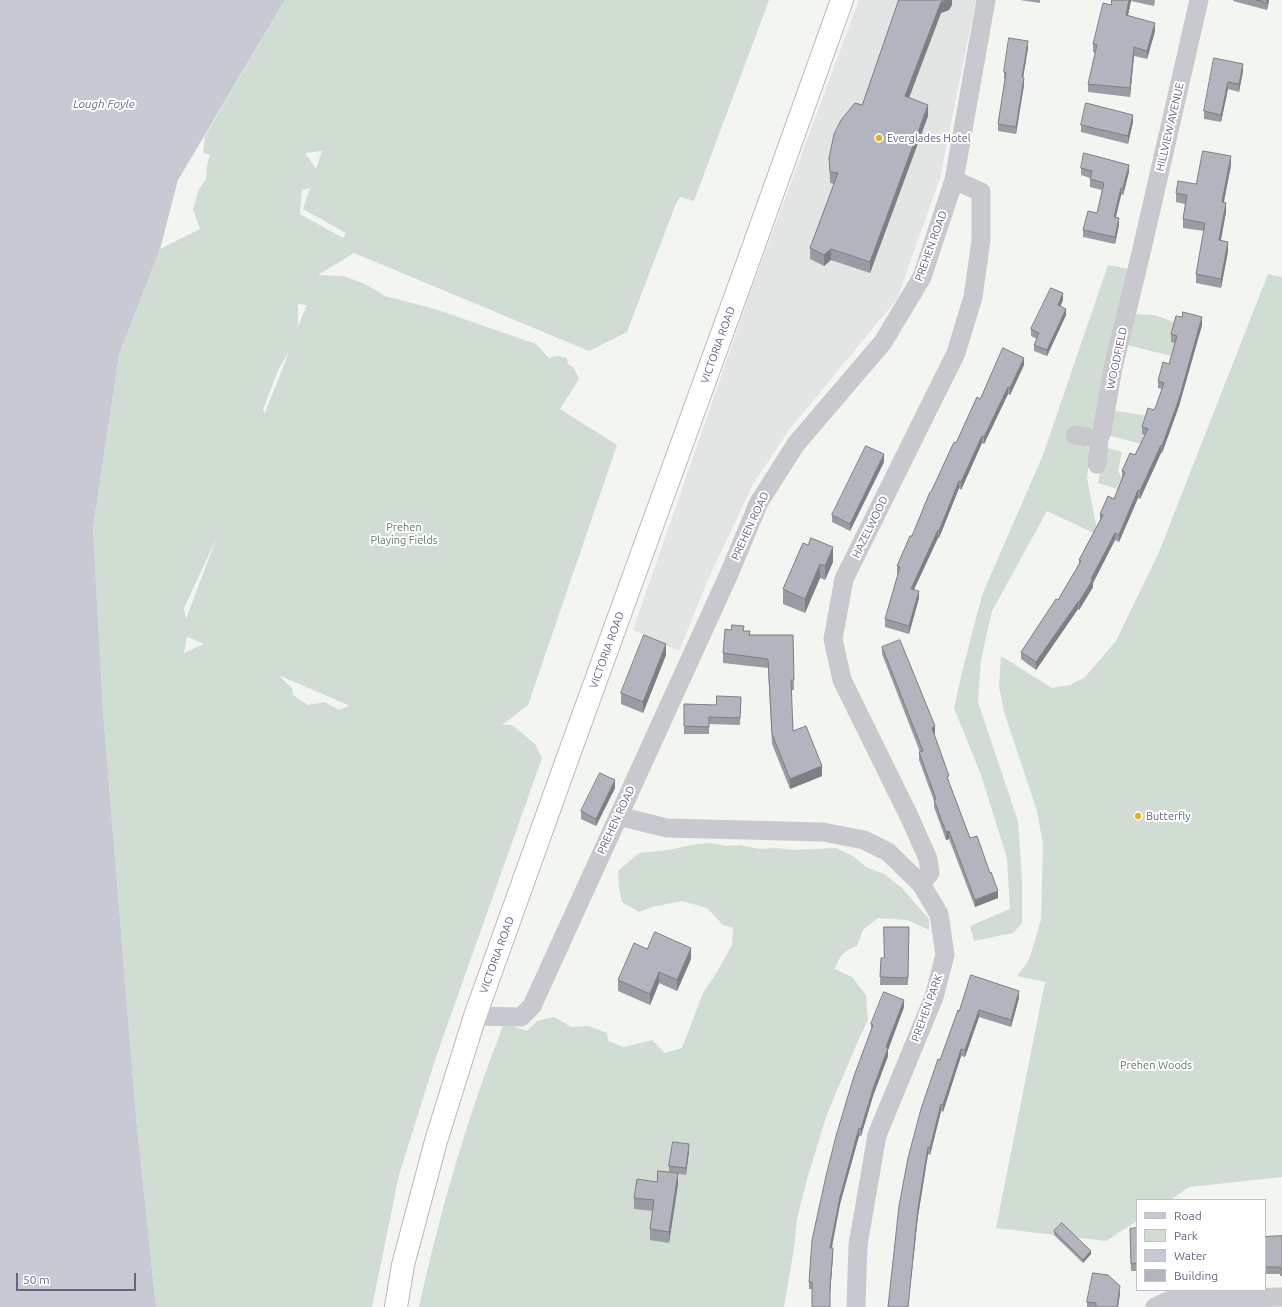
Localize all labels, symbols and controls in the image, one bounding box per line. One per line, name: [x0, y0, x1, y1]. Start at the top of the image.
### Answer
street label: HILLVIEW AVENUE: [1153, 81, 1187, 173]
water label: Lough Foyle: [73, 97, 135, 111]
place label: Everglades Hotel: [887, 131, 971, 145]
marker: Everglades Hotel: [874, 133, 884, 143]
street label: PREHEN ROAD: [912, 209, 950, 283]
street label: VICTORIA ROAD: [698, 305, 738, 385]
street label: WOODFIELD: [1104, 326, 1130, 390]
street label: PREHEN ROAD: [728, 490, 772, 562]
street label: HAZELWOOD: [849, 494, 891, 560]
park label: Prehen Playing Fields: [371, 520, 437, 546]
street label: VICTORIA ROAD: [587, 610, 627, 690]
street label: PREHEN ROAD: [594, 784, 638, 856]
place label: Butterfly: [1146, 809, 1190, 823]
marker: Butterfly: [1133, 811, 1143, 821]
street label: VICTORIA ROAD: [477, 915, 517, 995]
street label: PREHEN PARK: [909, 973, 945, 1043]
park label: Prehen Woods: [1120, 1058, 1192, 1072]
legend: [1136, 1199, 1266, 1291]
text: Road: [1174, 1209, 1202, 1222]
text: Park: [1174, 1229, 1198, 1242]
text: Water: [1174, 1249, 1207, 1262]
scale bar: [18, 1265, 138, 1291]
text: Building: [1174, 1269, 1218, 1282]
text: 50 m: [23, 1273, 50, 1286]

